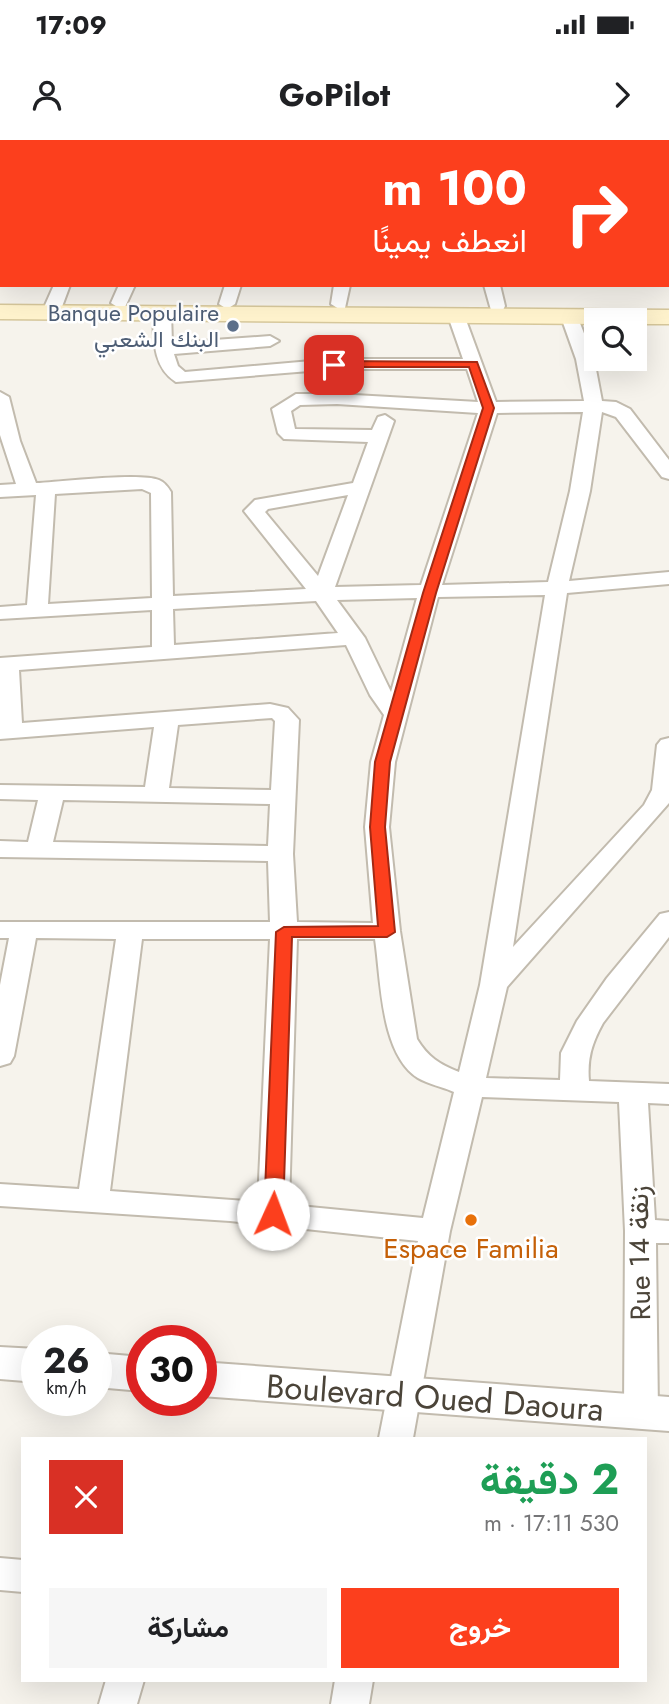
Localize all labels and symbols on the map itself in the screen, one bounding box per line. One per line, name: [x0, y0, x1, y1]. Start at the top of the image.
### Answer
place label: Banque Populaire البنك الشعبي: [48, 296, 219, 358]
marker: Banque Populaire البنك الشعبي: [225, 318, 241, 334]
pin: [304, 335, 364, 395]
position arrow: [236, 1177, 310, 1251]
street label: Rue 14 زنقة: [618, 1185, 661, 1321]
marker: Espace Familia: [463, 1212, 479, 1228]
place label: Espace Familia: [383, 1228, 559, 1269]
speed limit sign: 30: [126, 1325, 217, 1416]
street label: Boulevard Oued Daoura: [265, 1362, 605, 1433]

